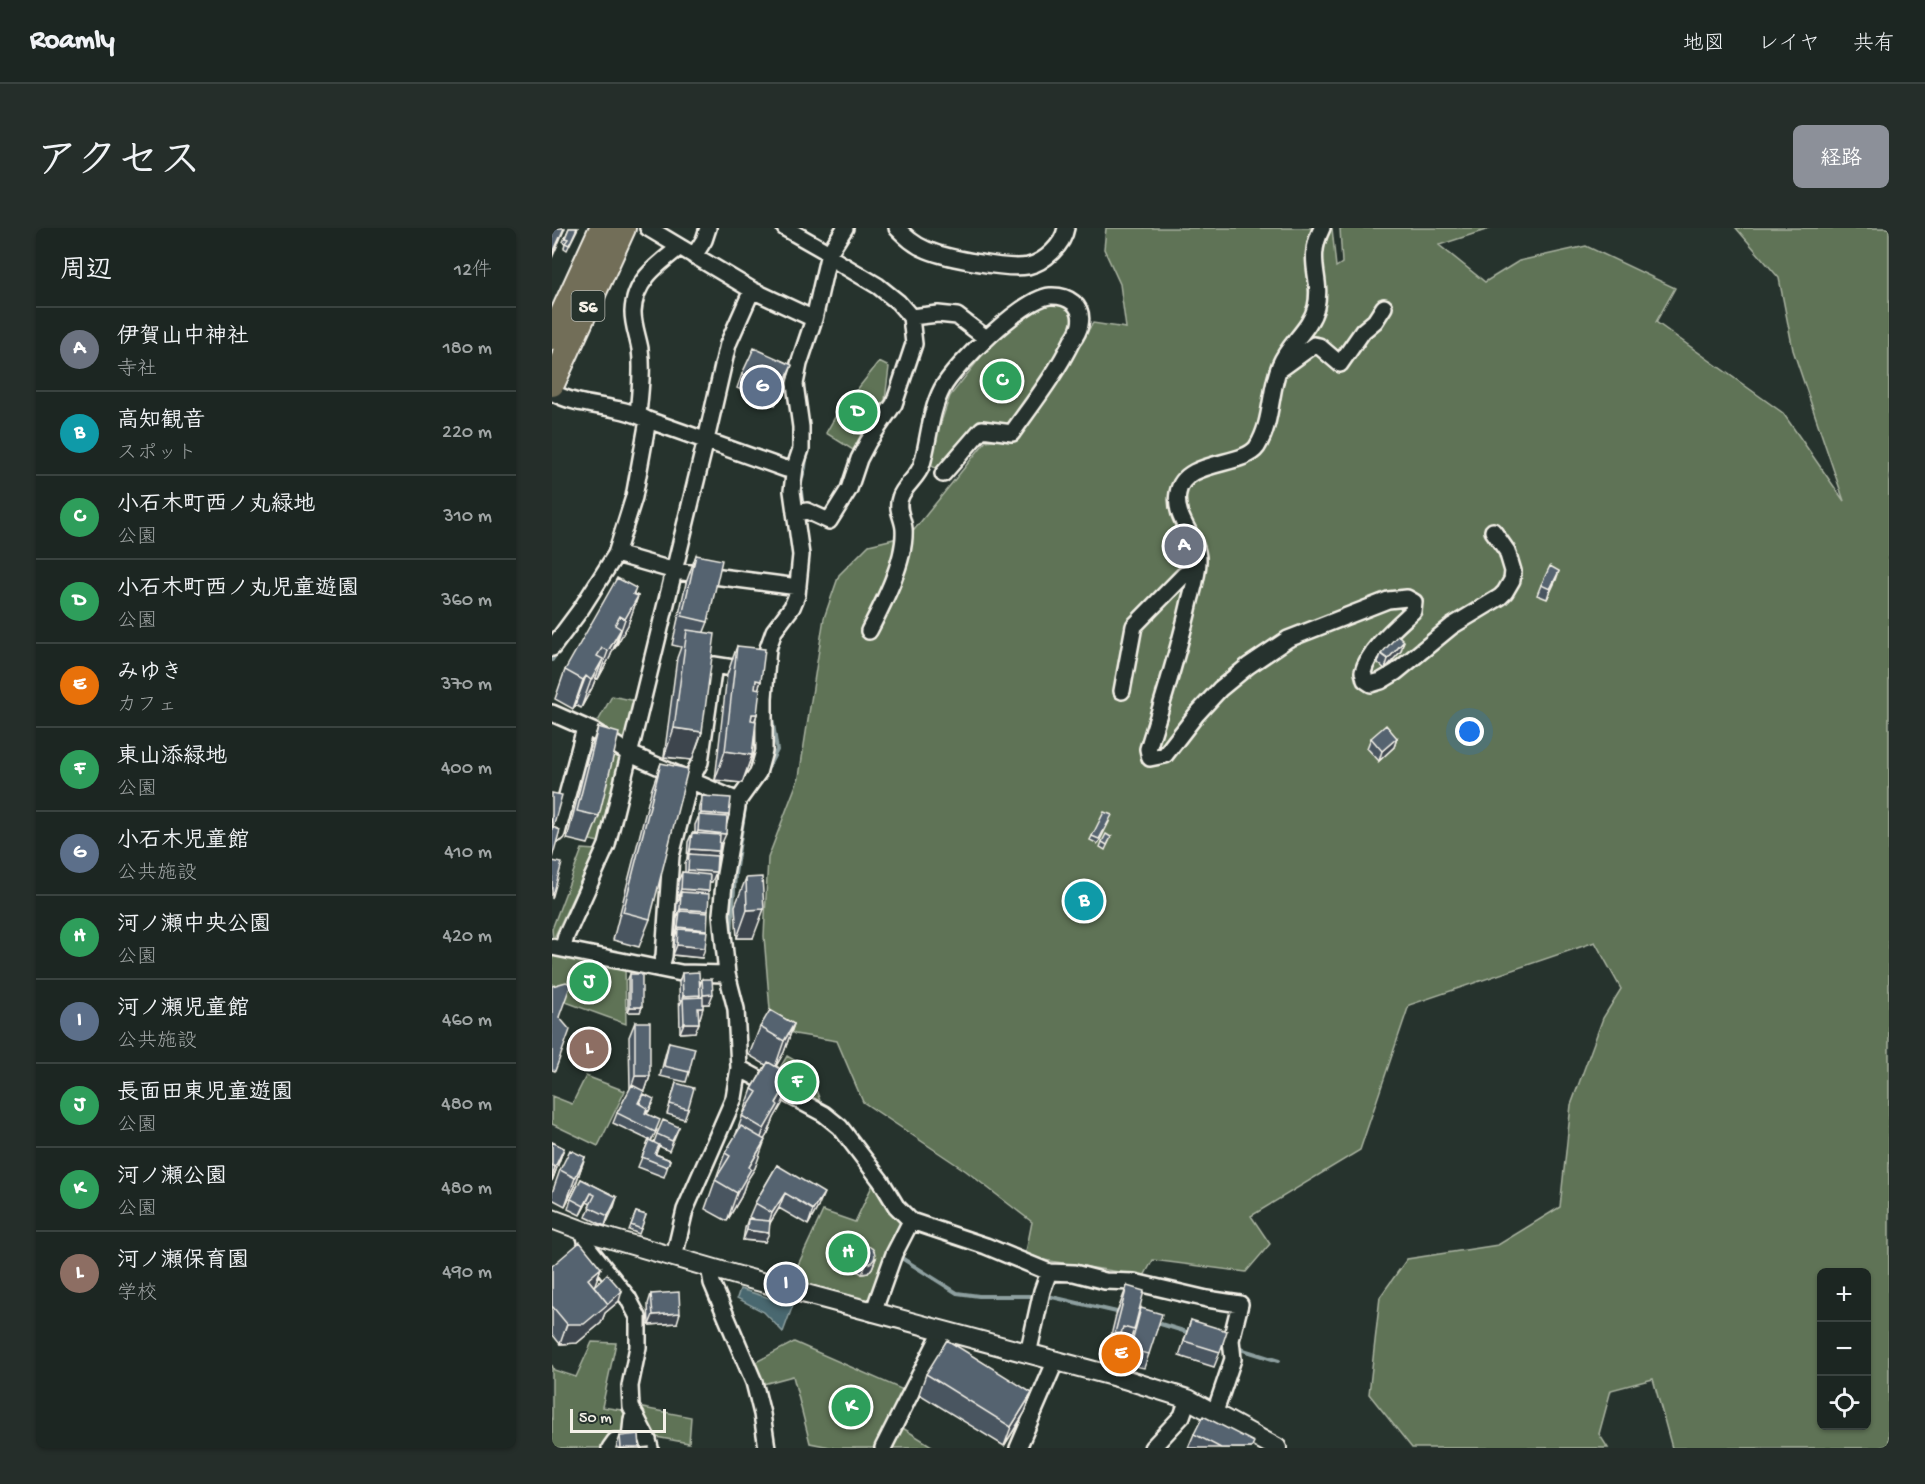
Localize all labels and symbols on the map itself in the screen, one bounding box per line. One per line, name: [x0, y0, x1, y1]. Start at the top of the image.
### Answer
road number: 56: [572, 291, 604, 321]
pin: C: [982, 358, 1022, 404]
pin: G: [742, 364, 782, 410]
pin: D: [838, 390, 878, 435]
pin: A: [1164, 524, 1204, 568]
your location: [1455, 717, 1484, 746]
pin: B: [1064, 878, 1104, 924]
pin: J: [570, 960, 609, 1005]
pin: L: [570, 1026, 609, 1072]
pin: F: [778, 1060, 816, 1104]
pin: H: [828, 1230, 868, 1276]
pin: I: [766, 1262, 806, 1306]
pin: E: [1102, 1332, 1140, 1376]
pin: K: [832, 1384, 870, 1430]
scale bar: [570, 1406, 666, 1434]

